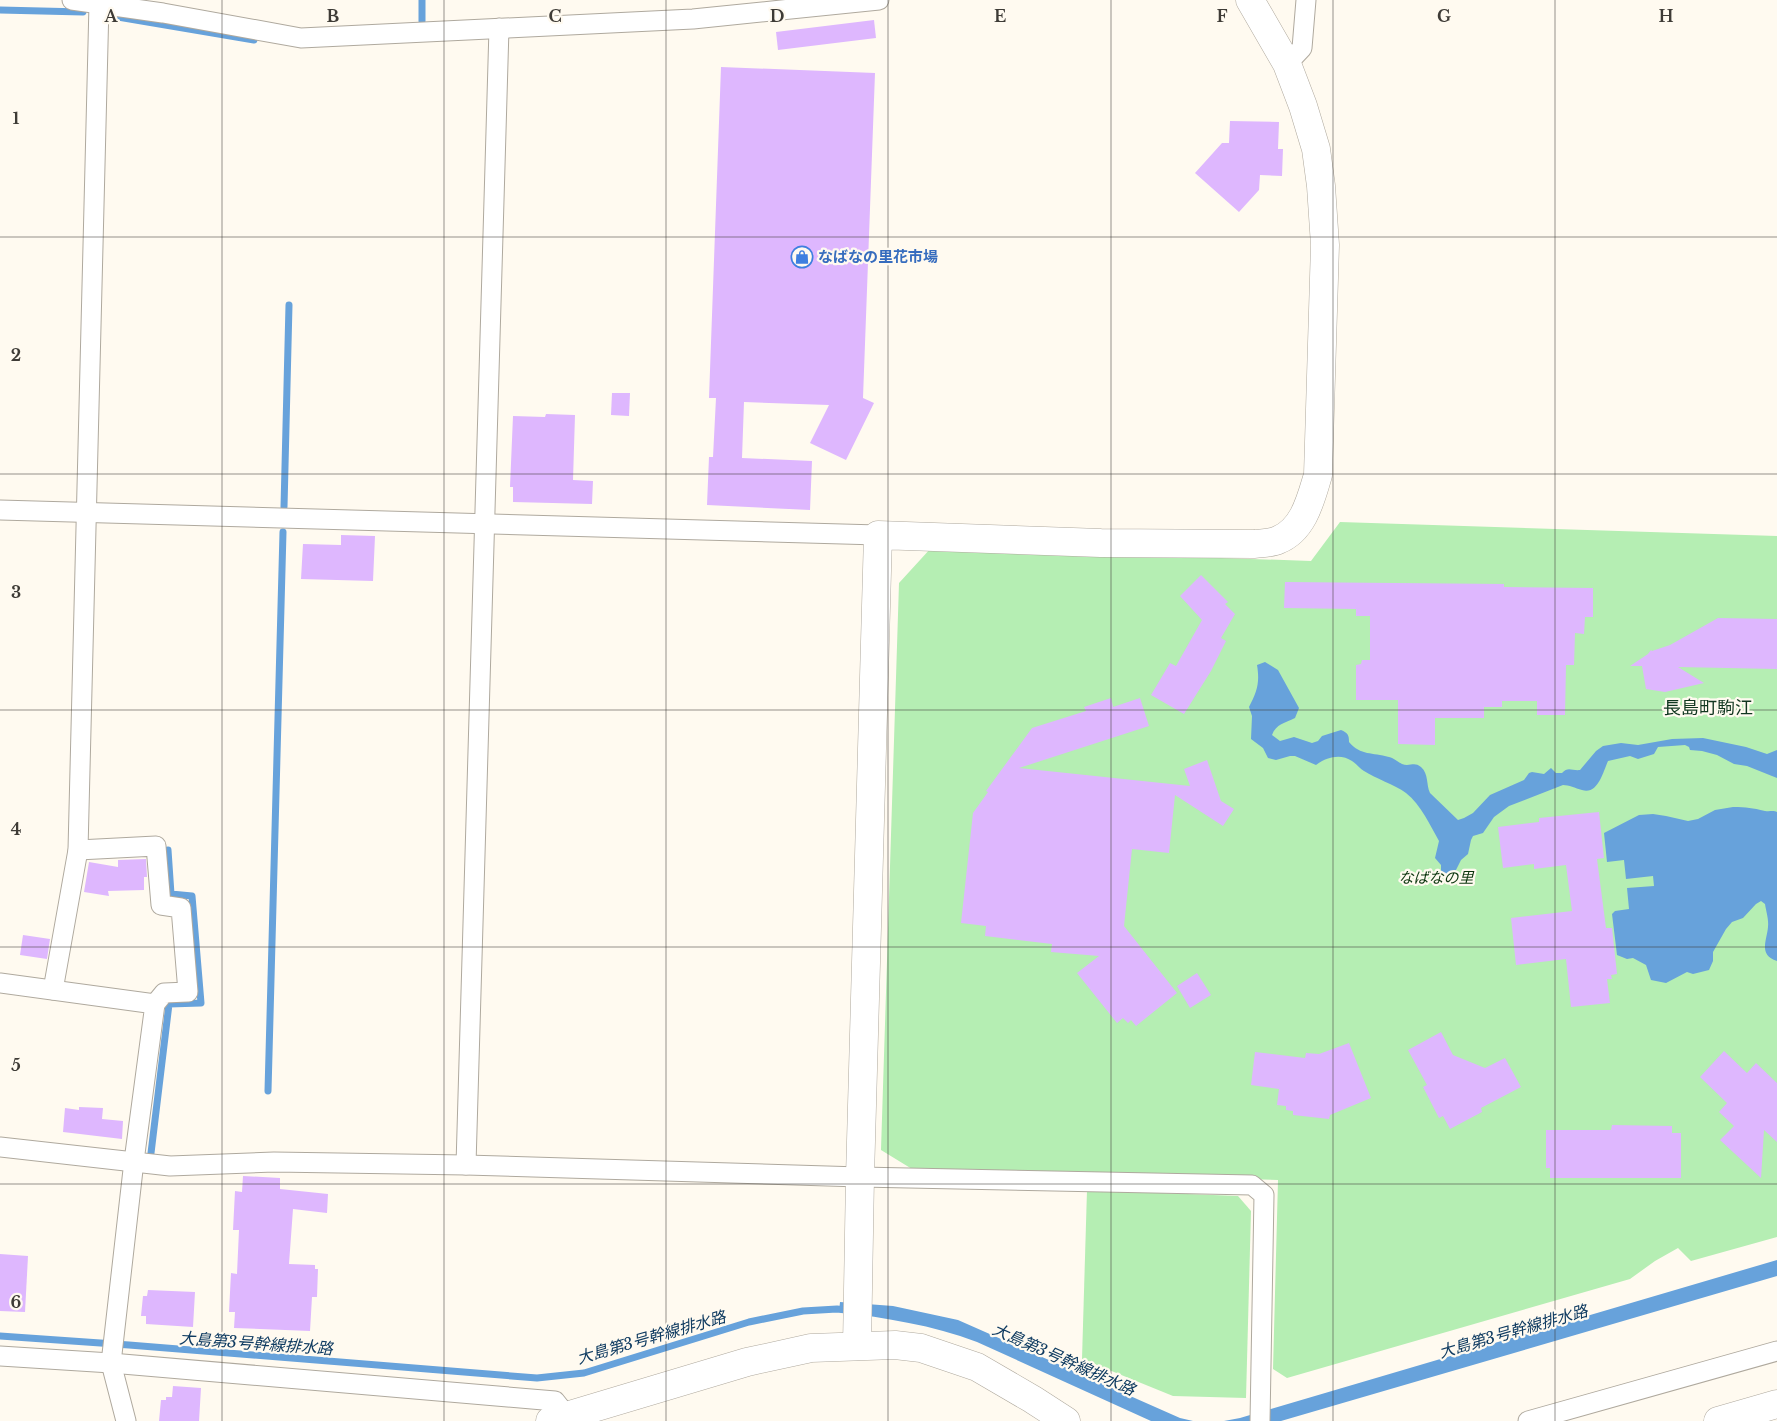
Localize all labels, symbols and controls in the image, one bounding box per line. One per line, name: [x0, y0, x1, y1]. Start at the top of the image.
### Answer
text: A: [104, 6, 119, 26]
text: B: [327, 6, 340, 26]
text: C: [548, 6, 562, 26]
text: D: [770, 6, 784, 26]
text: E: [994, 6, 1006, 26]
text: F: [1216, 6, 1228, 26]
text: G: [1437, 6, 1451, 26]
text: H: [1658, 6, 1674, 26]
text: 1: [13, 108, 20, 128]
shop icon: なばなの里花市場: [790, 245, 814, 269]
place label: なばなの里花市場: [818, 247, 938, 266]
text: 2: [11, 345, 21, 365]
text: 3: [11, 582, 21, 602]
district label: 長島町駒江: [1663, 697, 1753, 719]
text: 4: [11, 819, 21, 839]
park label: なばなの里: [1398, 868, 1474, 887]
text: 5: [11, 1055, 21, 1075]
text: 6: [11, 1292, 22, 1312]
water label: 大島第3号幹線排水路: [1436, 1300, 1592, 1362]
water label: 大島第3号幹線排水路: [574, 1306, 730, 1368]
water label: 大島第3号幹線排水路: [990, 1319, 1140, 1400]
water label: 大島第3号幹線排水路: [179, 1328, 335, 1358]

